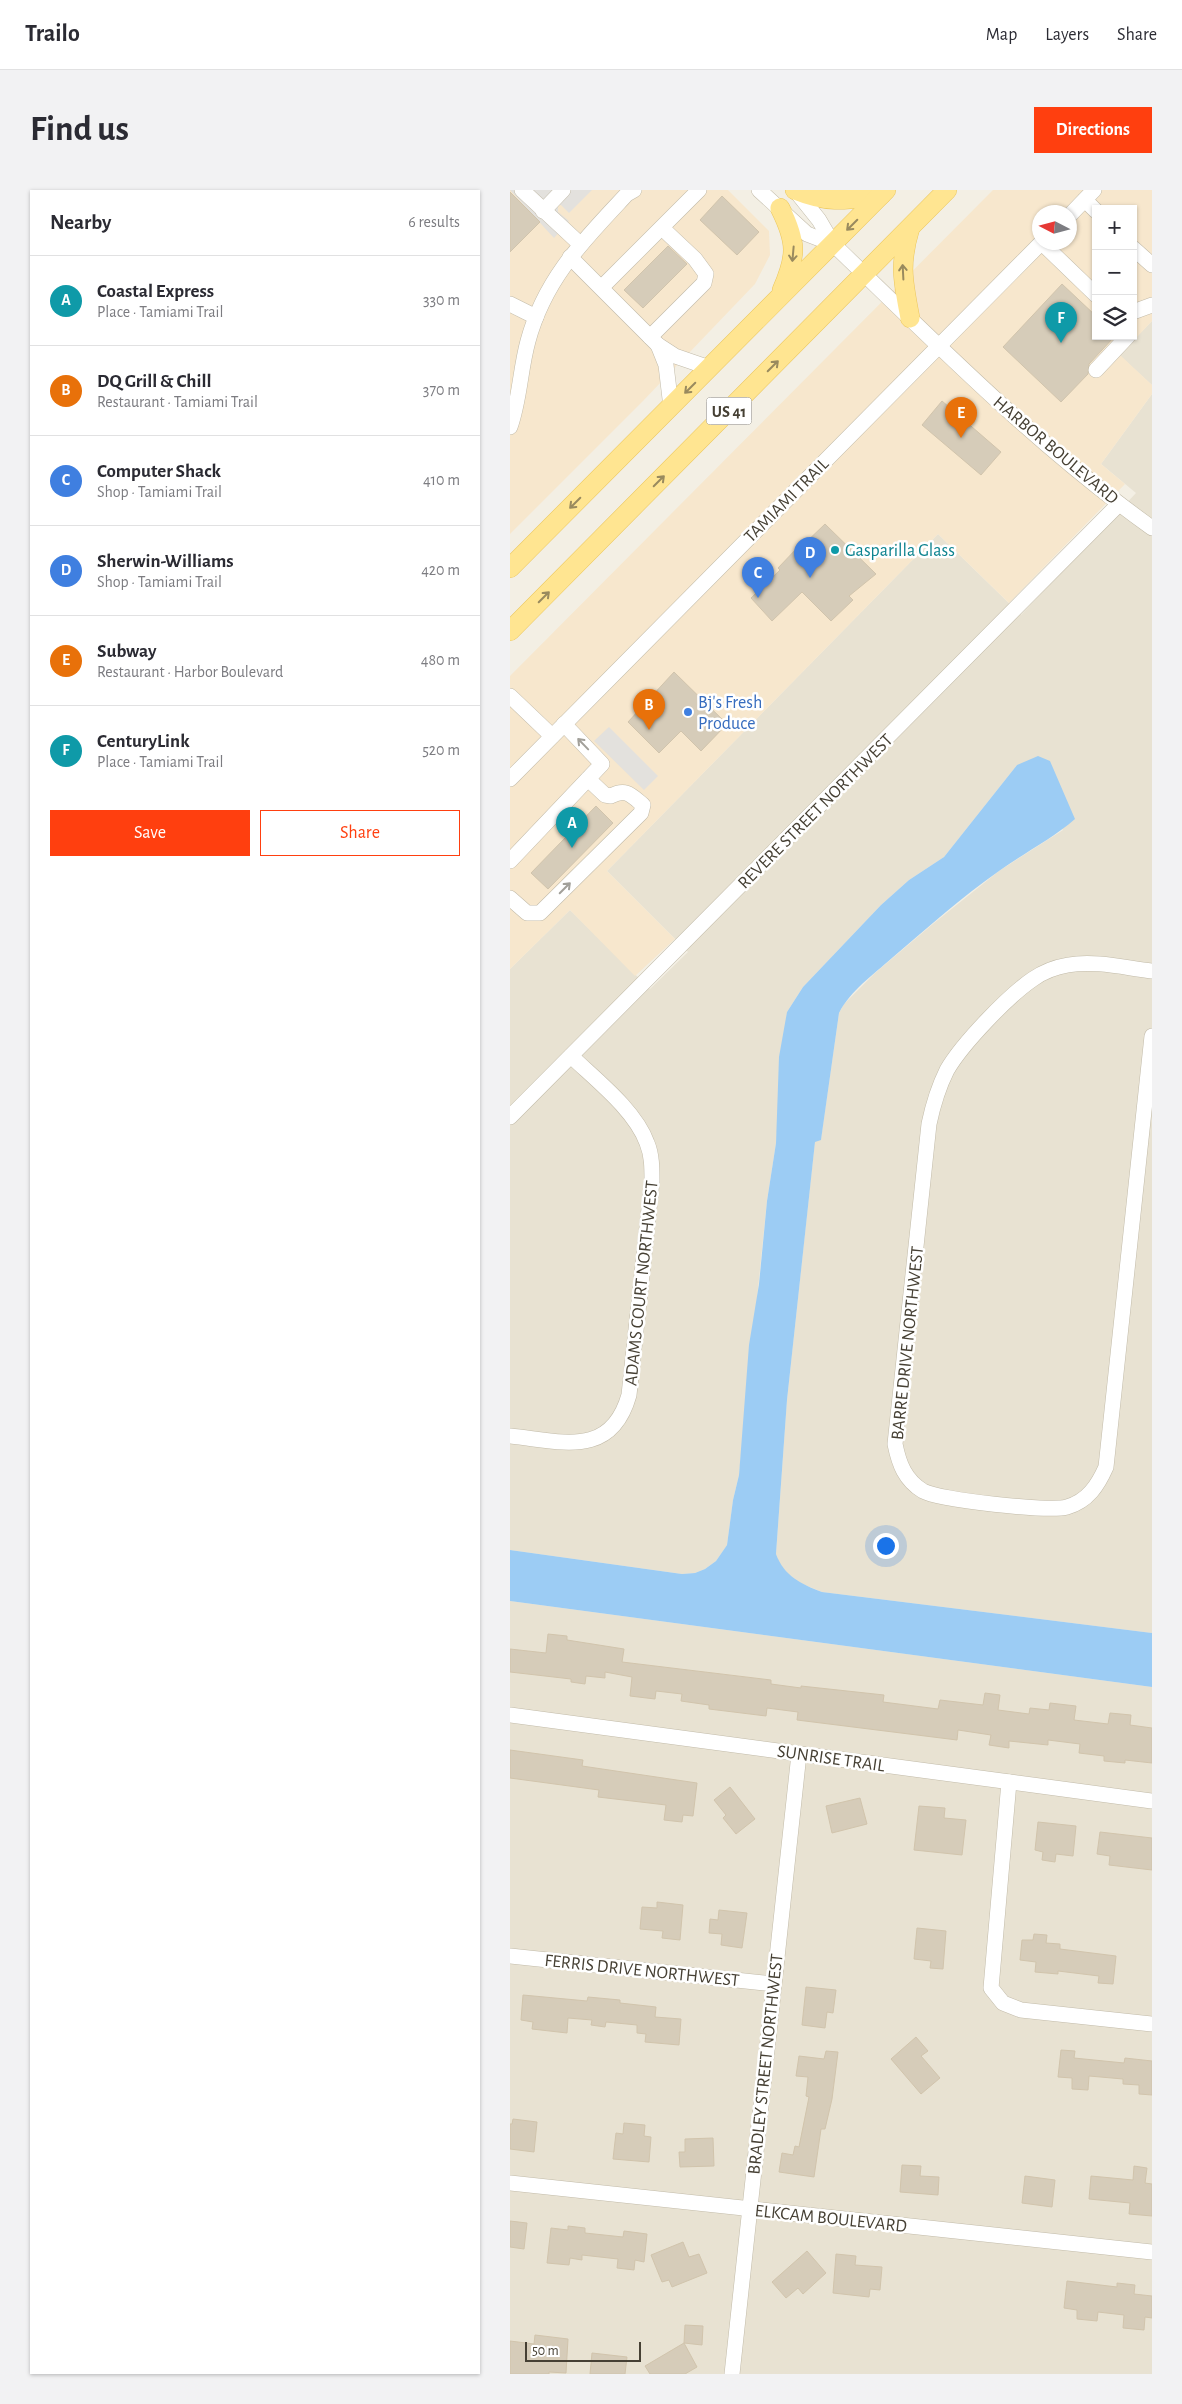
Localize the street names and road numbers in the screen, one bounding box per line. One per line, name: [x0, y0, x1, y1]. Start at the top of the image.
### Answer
street label: HARBOR BOULEVARD: [989, 393, 1121, 508]
road number: US 41: [706, 398, 752, 425]
street label: TAMIAMI TRAIL: [741, 455, 833, 546]
street label: REVERE STREET NORTHWEST: [735, 731, 897, 893]
street label: ADAMS COURT NORTHWEST: [622, 1179, 662, 1387]
street label: BARRE DRIVE NORTHWEST: [889, 1245, 927, 1441]
street label: SUNRISE TRAIL: [776, 1743, 886, 1776]
street label: FERRIS DRIVE NORTHWEST: [543, 1952, 740, 1990]
street label: BRADLEY STREET NORTHWEST: [745, 1953, 787, 2175]
street label: ELKCAM BOULEVARD: [754, 2202, 908, 2236]

